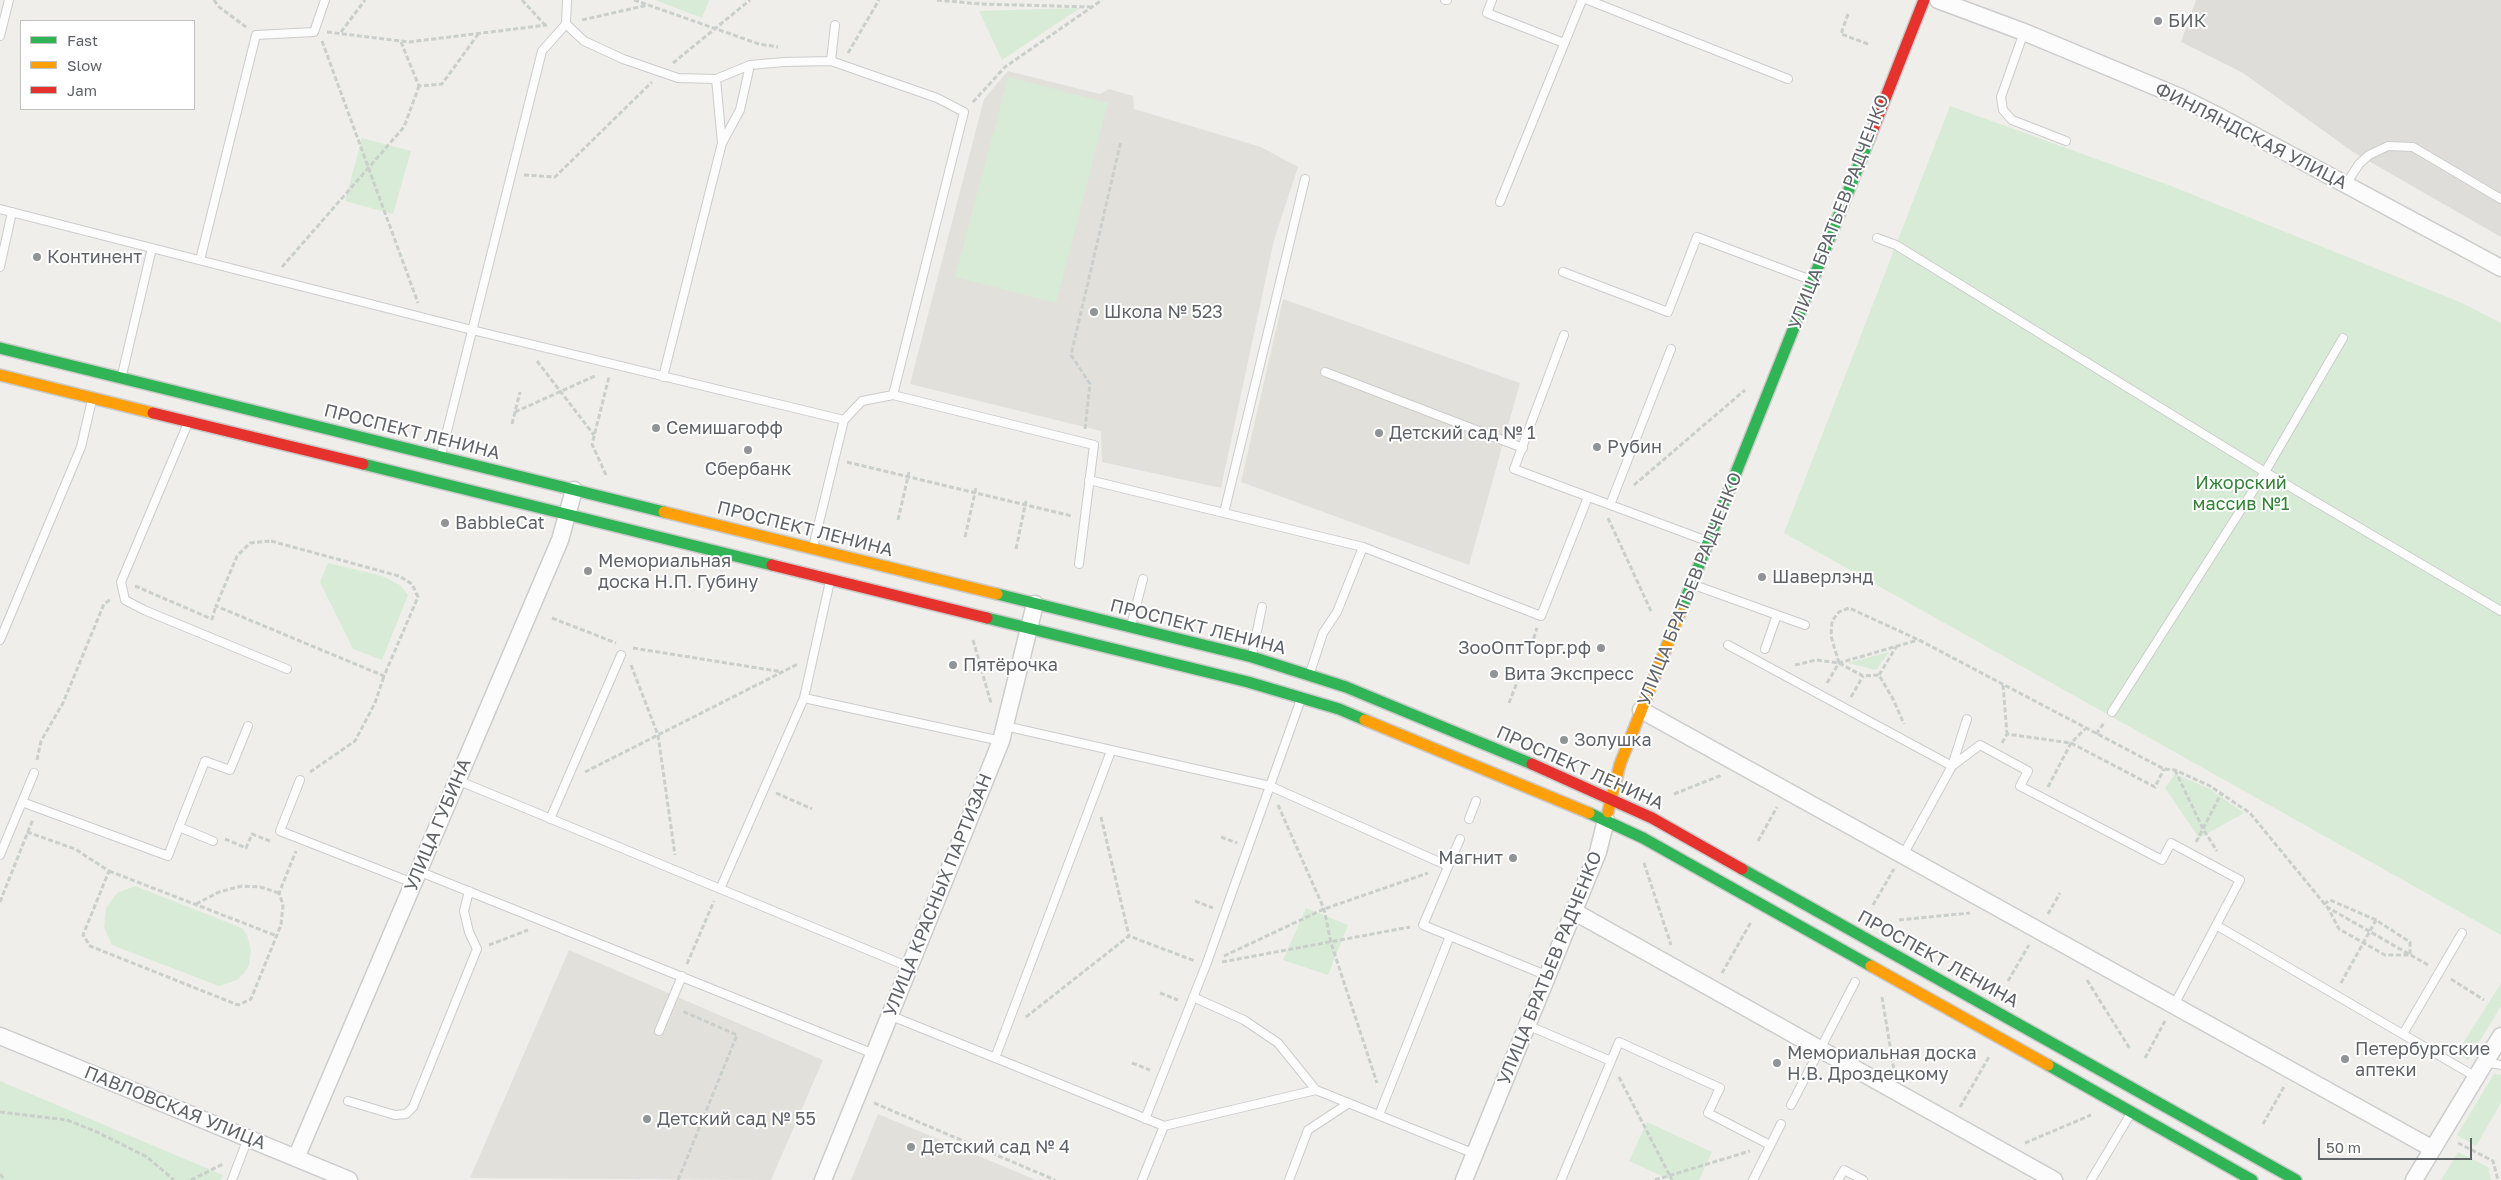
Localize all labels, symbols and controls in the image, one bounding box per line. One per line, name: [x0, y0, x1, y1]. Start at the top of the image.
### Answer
place label: БИК: [2168, 10, 2206, 32]
marker: БИК: [2152, 15, 2164, 27]
legend: [20, 20, 195, 110]
text: Fast: [67, 31, 98, 49]
text: Slow: [67, 56, 102, 74]
street label: ФИНЛЯНДСКАЯ УЛИЦА: [2151, 78, 2351, 194]
text: Jam: [67, 81, 97, 99]
street label: УЛИЦА БРАТЬЕВ РАДЧЕНКО: [1784, 92, 1894, 332]
place label: Континент: [47, 246, 142, 268]
marker: Континент: [31, 251, 43, 263]
place label: Школа № 523: [1104, 301, 1223, 323]
marker: Школа № 523: [1088, 306, 1100, 318]
street label: ПРОСПЕКТ ЛЕНИНА: [322, 400, 502, 464]
place label: Семишагофф: [666, 417, 783, 439]
marker: Семишагофф: [650, 422, 662, 434]
place label: Детский сад № 1: [1389, 422, 1536, 444]
marker: Детский сад № 1: [1373, 427, 1385, 439]
place label: Рубин: [1607, 436, 1662, 458]
marker: Рубин: [1591, 441, 1603, 453]
marker: Сбербанк: [742, 444, 754, 456]
place label: Сбербанк: [705, 458, 791, 480]
street label: УЛИЦА БРАТЬЕВ РАДЧЕНКО: [1633, 469, 1747, 709]
park label: Ижорский массив №1: [2193, 472, 2289, 514]
street label: ПРОСПЕКТ ЛЕНИНА: [715, 497, 895, 561]
place label: BabbleCat: [455, 512, 545, 534]
marker: BabbleCat: [439, 517, 451, 529]
place label: Мемориальная доска Н.П. Губину: [598, 550, 758, 592]
marker: Мемориальная доска Н.П. Губину: [582, 565, 594, 577]
place label: Шаверлэнд: [1772, 566, 1873, 588]
marker: Шаверлэнд: [1756, 571, 1768, 583]
street label: ПРОСПЕКТ ЛЕНИНА: [1108, 595, 1288, 659]
place label: ЗооОптТорг.рф: [1458, 637, 1591, 659]
marker: ЗооОптТорг.рф: [1595, 642, 1607, 654]
place label: Пятёрочка: [963, 654, 1058, 676]
marker: Пятёрочка: [947, 659, 959, 671]
place label: Вита Экспресс: [1504, 663, 1634, 685]
marker: Вита Экспресс: [1488, 668, 1500, 680]
street label: ПРОСПЕКТ ЛЕНИНА: [1493, 721, 1667, 815]
place label: Золушка: [1574, 729, 1652, 751]
marker: Золушка: [1558, 734, 1570, 746]
street label: УЛИЦА ГУБИНА: [400, 755, 476, 895]
street label: УЛИЦА КРАСНЫХ ПАРТИЗАН: [879, 770, 997, 1020]
place label: Магнит: [1438, 847, 1503, 869]
street label: УЛИЦА БРАТЬЕВ РАДЧЕНКО: [1493, 848, 1607, 1088]
marker: Магнит: [1507, 852, 1519, 864]
street label: ПРОСПЕКТ ЛЕНИНА: [1854, 906, 2022, 1012]
place label: Петербургские аптеки: [2355, 1038, 2490, 1080]
place label: Мемориальная доска Н.В. Дроздецкому: [1787, 1042, 1977, 1084]
marker: Петербургские аптеки: [2339, 1053, 2351, 1065]
marker: Мемориальная доска Н.В. Дроздецкому: [1771, 1057, 1783, 1069]
street label: ПАВЛОВСКАЯ УЛИЦА: [81, 1062, 269, 1154]
place label: Детский сад № 55: [657, 1108, 816, 1130]
marker: Детский сад № 55: [641, 1113, 653, 1125]
scale bar: [2321, 1128, 2475, 1160]
place label: Детский сад № 4: [921, 1136, 1070, 1158]
text: 50 m: [2326, 1138, 2361, 1156]
marker: Детский сад № 4: [905, 1141, 917, 1153]

